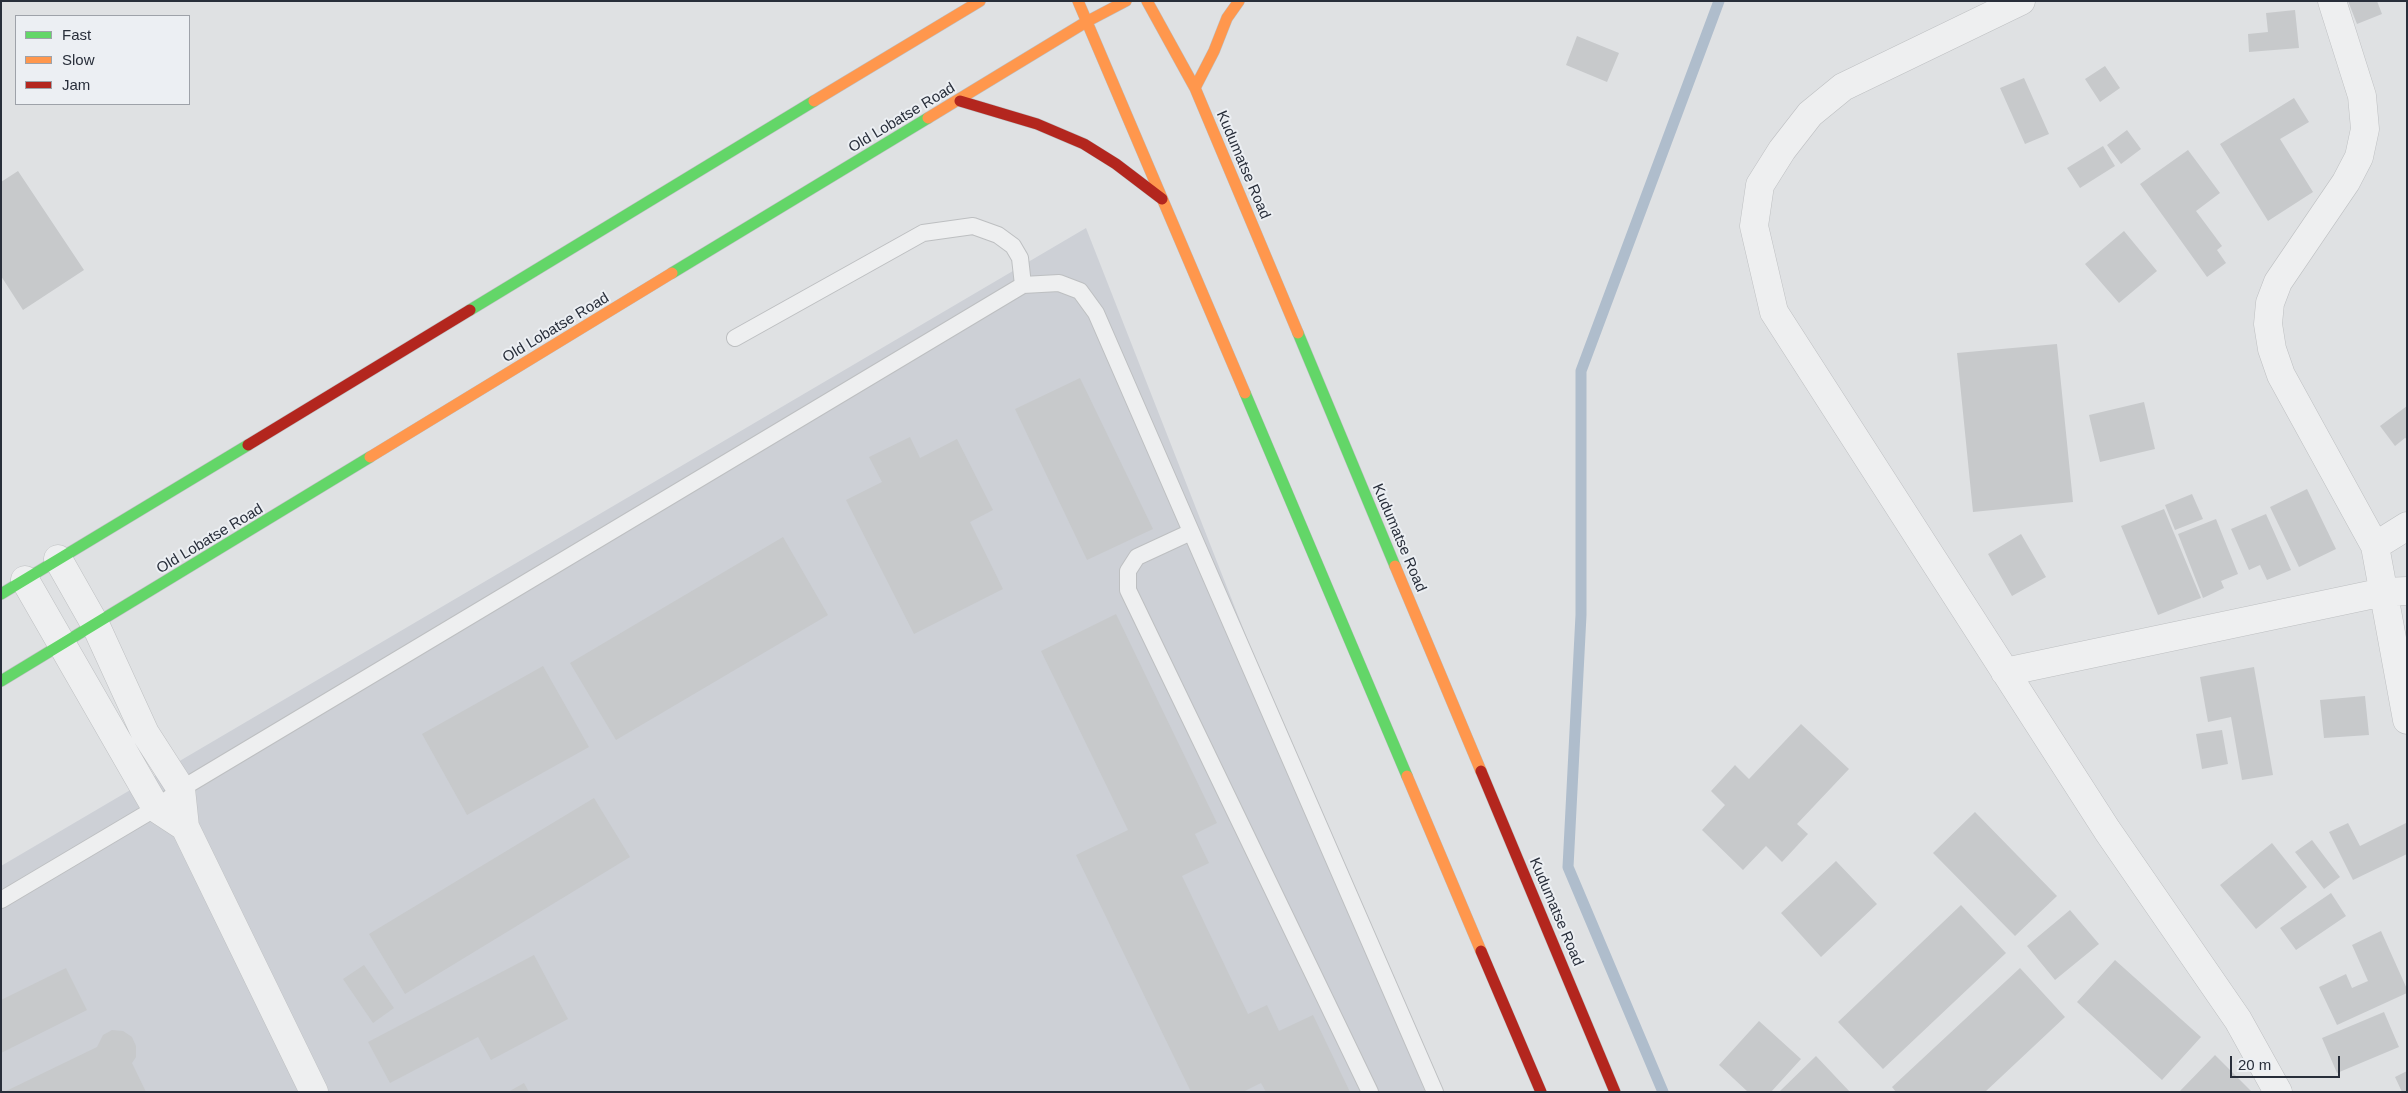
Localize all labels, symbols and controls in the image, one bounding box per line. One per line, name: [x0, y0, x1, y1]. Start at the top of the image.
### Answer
legend: [15, 15, 190, 105]
text: Fast: [62, 26, 91, 43]
text: Slow: [62, 51, 95, 68]
text: Jam: [62, 76, 90, 93]
street label: Old Lobatse Road: [846, 79, 958, 157]
street label: Kudumatse Road: [1212, 108, 1274, 222]
street label: Old Lobatse Road: [500, 289, 612, 367]
street label: Kudumatse Road: [1368, 481, 1430, 595]
street label: Old Lobatse Road: [154, 500, 266, 578]
street label: Kudumatse Road: [1525, 855, 1587, 969]
scale bar: [2233, 1046, 2343, 1078]
text: 20 m: [2238, 1056, 2271, 1073]

